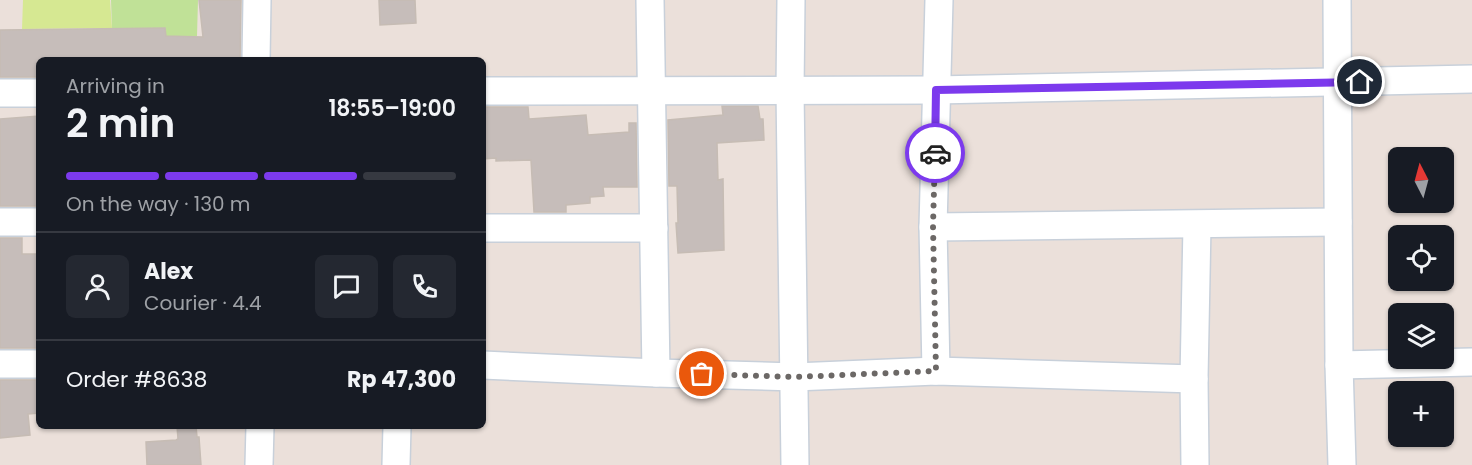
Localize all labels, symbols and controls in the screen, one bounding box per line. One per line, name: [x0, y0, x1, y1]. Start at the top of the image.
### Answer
pin: [1334, 56, 1385, 107]
icon: home: [1343, 65, 1376, 98]
text: Arriving in: [66, 72, 165, 100]
text: 18:55–19:00: [328, 93, 456, 124]
text: 2 min: [66, 96, 175, 151]
courier: [905, 123, 965, 183]
icon: car: [919, 137, 952, 170]
north arrow: [1388, 147, 1454, 213]
map controls: [1388, 147, 1454, 447]
text: On the way · 130 m: [66, 190, 250, 218]
button: locate: [1388, 225, 1454, 291]
button: person: [66, 255, 129, 318]
button: chat: [315, 255, 378, 318]
button: phone: [393, 255, 456, 318]
text: Alex: [144, 256, 193, 287]
text: Courier · 4.4: [144, 289, 262, 317]
button: layers: [1388, 303, 1454, 369]
pin: [676, 348, 727, 399]
icon: bag: [685, 357, 718, 390]
text: Order #8638: [66, 364, 207, 395]
text: Rp 47,300: [347, 364, 456, 395]
button: +: [1388, 381, 1454, 447]

